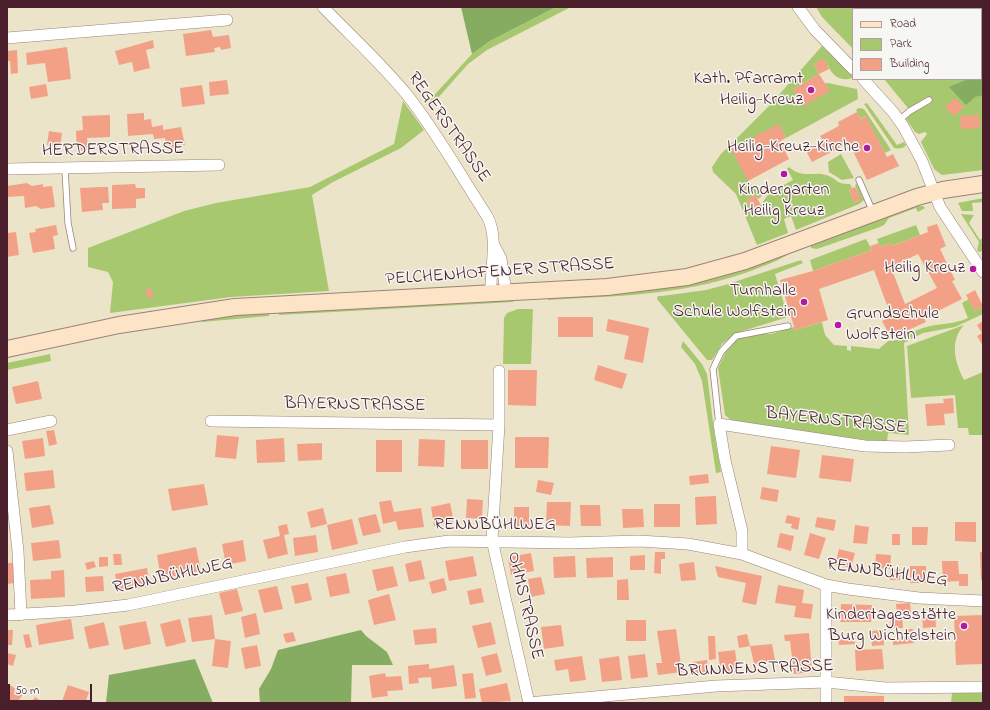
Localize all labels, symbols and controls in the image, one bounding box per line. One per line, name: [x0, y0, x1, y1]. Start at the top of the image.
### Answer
legend: [852, 8, 982, 80]
text: Road: [890, 15, 916, 33]
text: Park: [890, 35, 912, 53]
text: Building: [890, 55, 929, 73]
street label: REGERSTRASSE: [402, 69, 494, 187]
place label: Kath. Pfarramt Heilig-Kreuz: [693, 69, 803, 112]
marker: Kath. Pfarramt Heilig-Kreuz: [806, 85, 816, 95]
place label: Heilig-Kreuz-Kirche: [727, 137, 859, 159]
street label: HERDERSTRASSE: [42, 139, 184, 163]
marker: Heilig-Kreuz-Kirche: [862, 143, 872, 153]
marker: Kindergarten Heilig Kreuz: [779, 169, 789, 179]
place label: Kindergarten Heilig Kreuz: [739, 180, 829, 222]
street label: PELCHENHOFENER STRASSE: [385, 254, 615, 292]
place label: Heilig Kreuz: [884, 258, 965, 280]
marker: Heilig Kreuz: [968, 264, 978, 274]
place label: Turnhalle Schule Wolfstein: [673, 281, 796, 324]
marker: Turnhalle Schule Wolfstein: [799, 297, 809, 307]
place label: Grundschule Wolfstein: [846, 304, 939, 346]
marker: Grundschule Wolfstein: [833, 320, 843, 330]
street label: BAYERNSTRASSE: [284, 394, 426, 418]
street label: BAYERNSTRASSE: [765, 404, 907, 440]
street label: RENNBÜHLWEG: [434, 515, 556, 537]
street label: OHMSTRASSE: [501, 550, 547, 662]
street label: RENNBÜHLWEG: [111, 554, 235, 600]
street label: RENNBÜHLWEG: [825, 555, 949, 593]
place label: Kindertagesstätte Burg Wichtelstein: [826, 605, 956, 648]
marker: Kindertagesstätte Burg Wichtelstein: [959, 621, 969, 631]
street label: BRUNNENSTRASSE: [676, 656, 834, 684]
scale bar: [10, 676, 94, 702]
text: 50 m: [15, 682, 39, 700]

